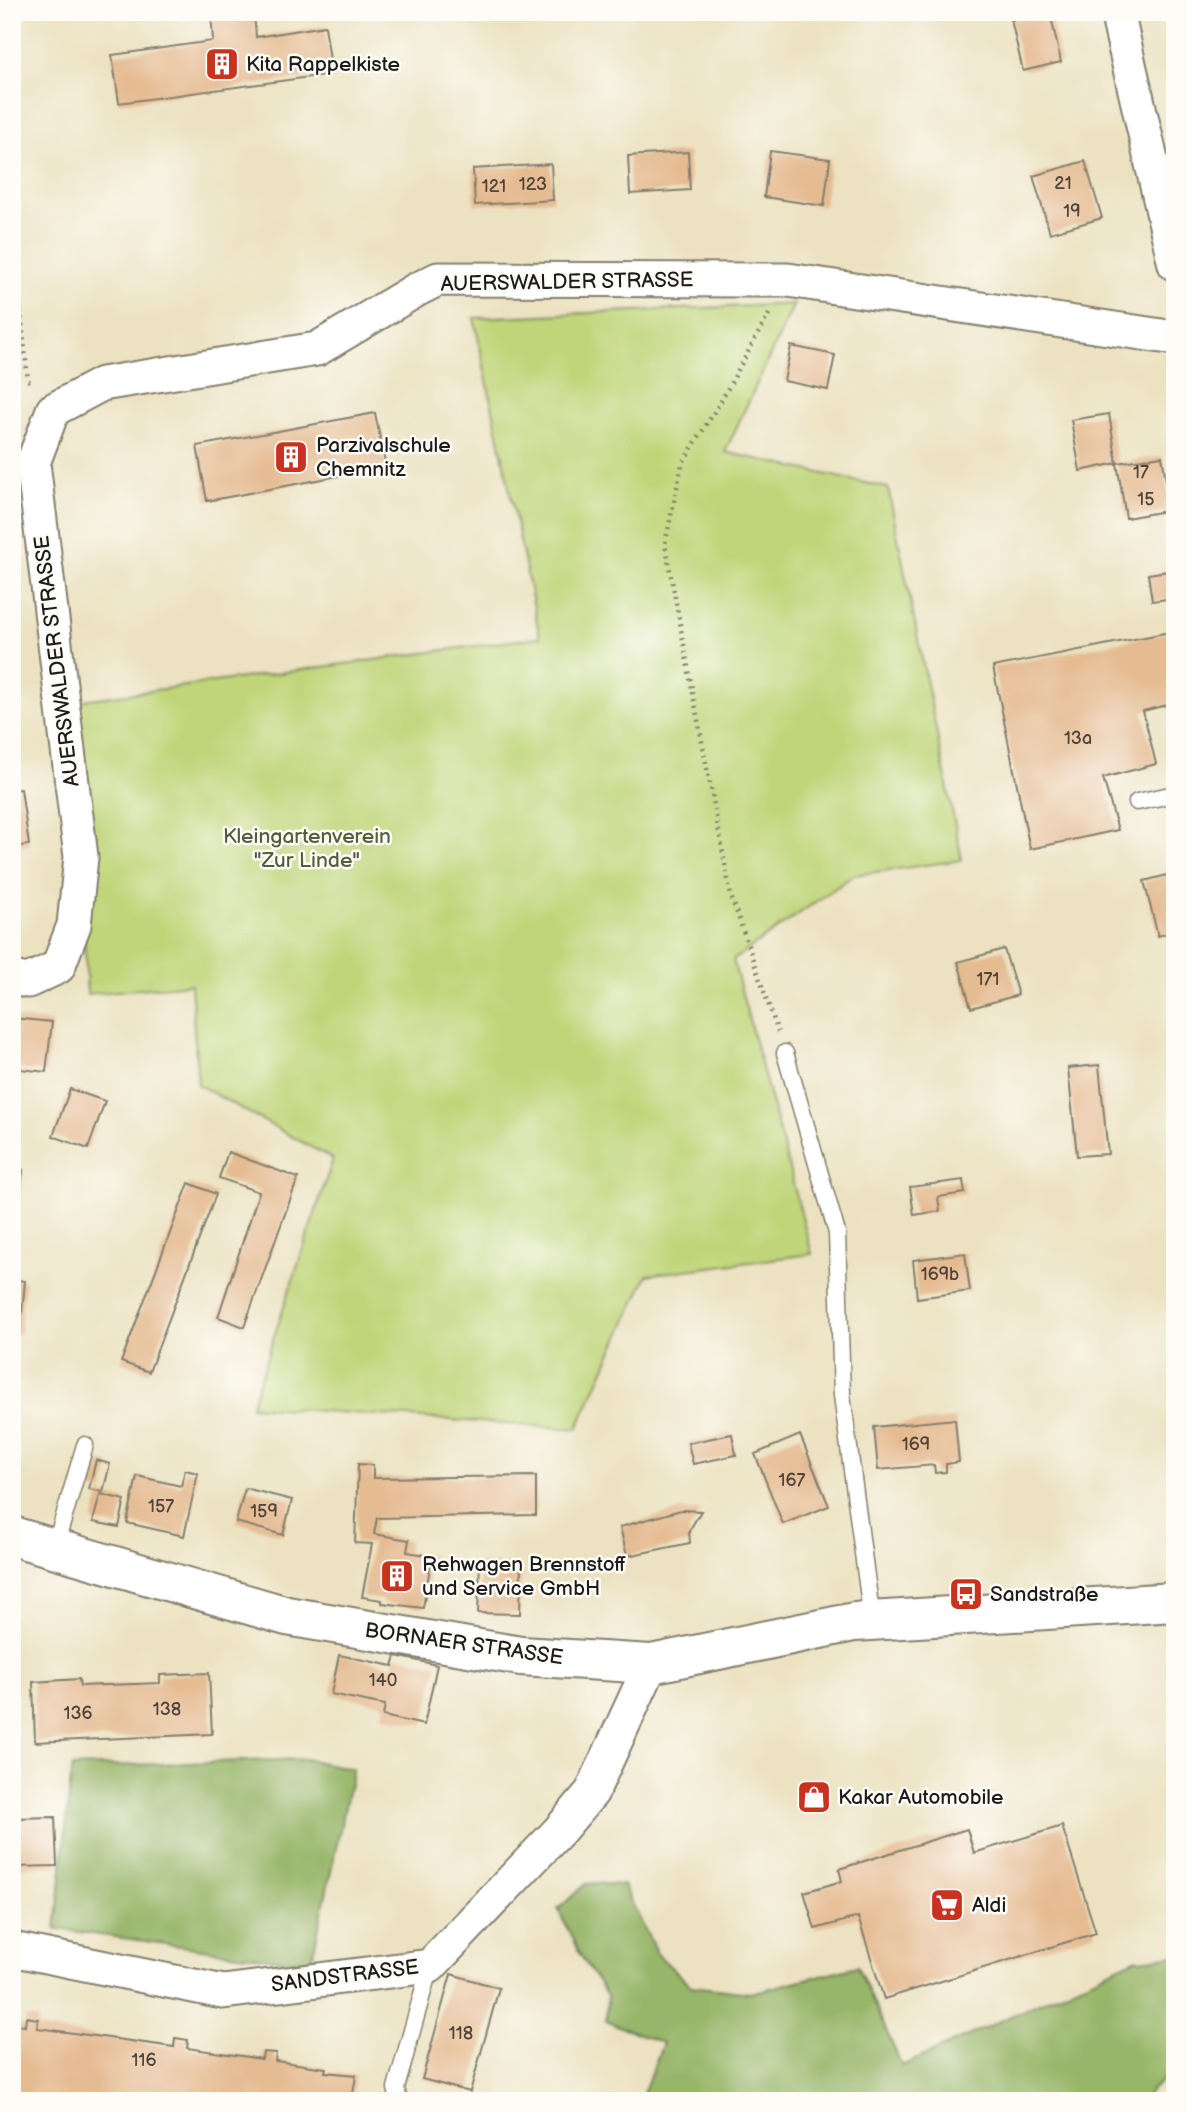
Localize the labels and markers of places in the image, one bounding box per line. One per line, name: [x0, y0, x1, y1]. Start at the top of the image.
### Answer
building icon: Kita Rappelkiste: [203, 45, 241, 83]
place label: Kita Rappelkiste: [246, 52, 400, 77]
place label: Parzivalschule Chemnitz: [316, 433, 451, 482]
building icon: Parzivalschule Chemnitz: [272, 438, 310, 476]
place label: Rehwagen Brennstoff und Service GmbH: [422, 1552, 627, 1601]
building icon: Rehwagen Brennstoff und Service GmbH: [378, 1557, 416, 1595]
bus stop icon: Sandstraße: [947, 1575, 985, 1613]
place label: Sandstraße: [990, 1582, 1099, 1607]
shop icon: Kakar Automobile: [795, 1778, 833, 1816]
place label: Kakar Automobile: [838, 1785, 1003, 1810]
supermarket icon: Aldi: [928, 1886, 966, 1924]
place label: Aldi: [972, 1893, 1006, 1918]

